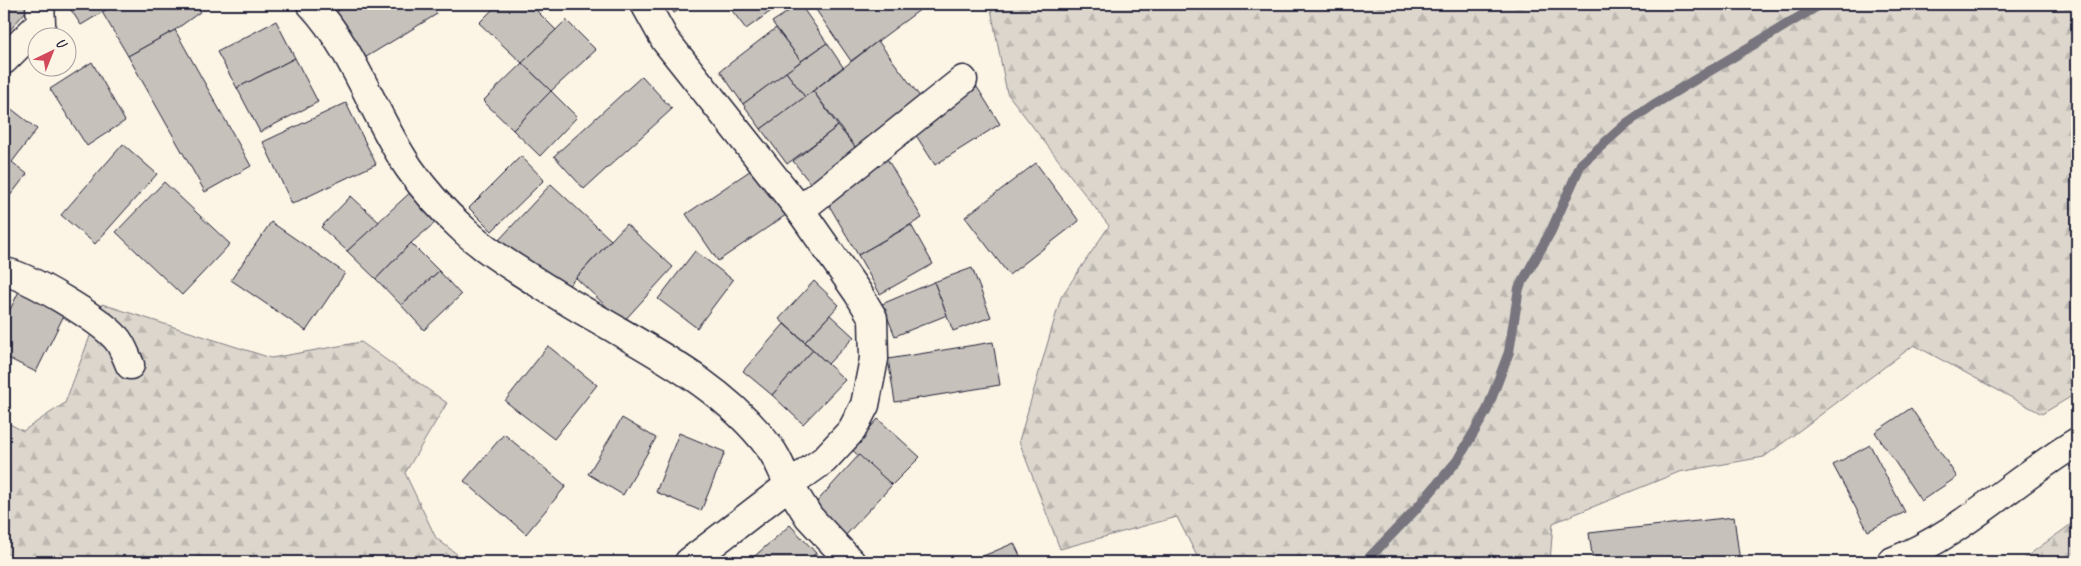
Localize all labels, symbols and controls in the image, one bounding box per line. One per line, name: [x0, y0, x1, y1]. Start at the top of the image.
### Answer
north arrow: [28, 28, 78, 78]
text: U: [52, 34, 71, 54]

